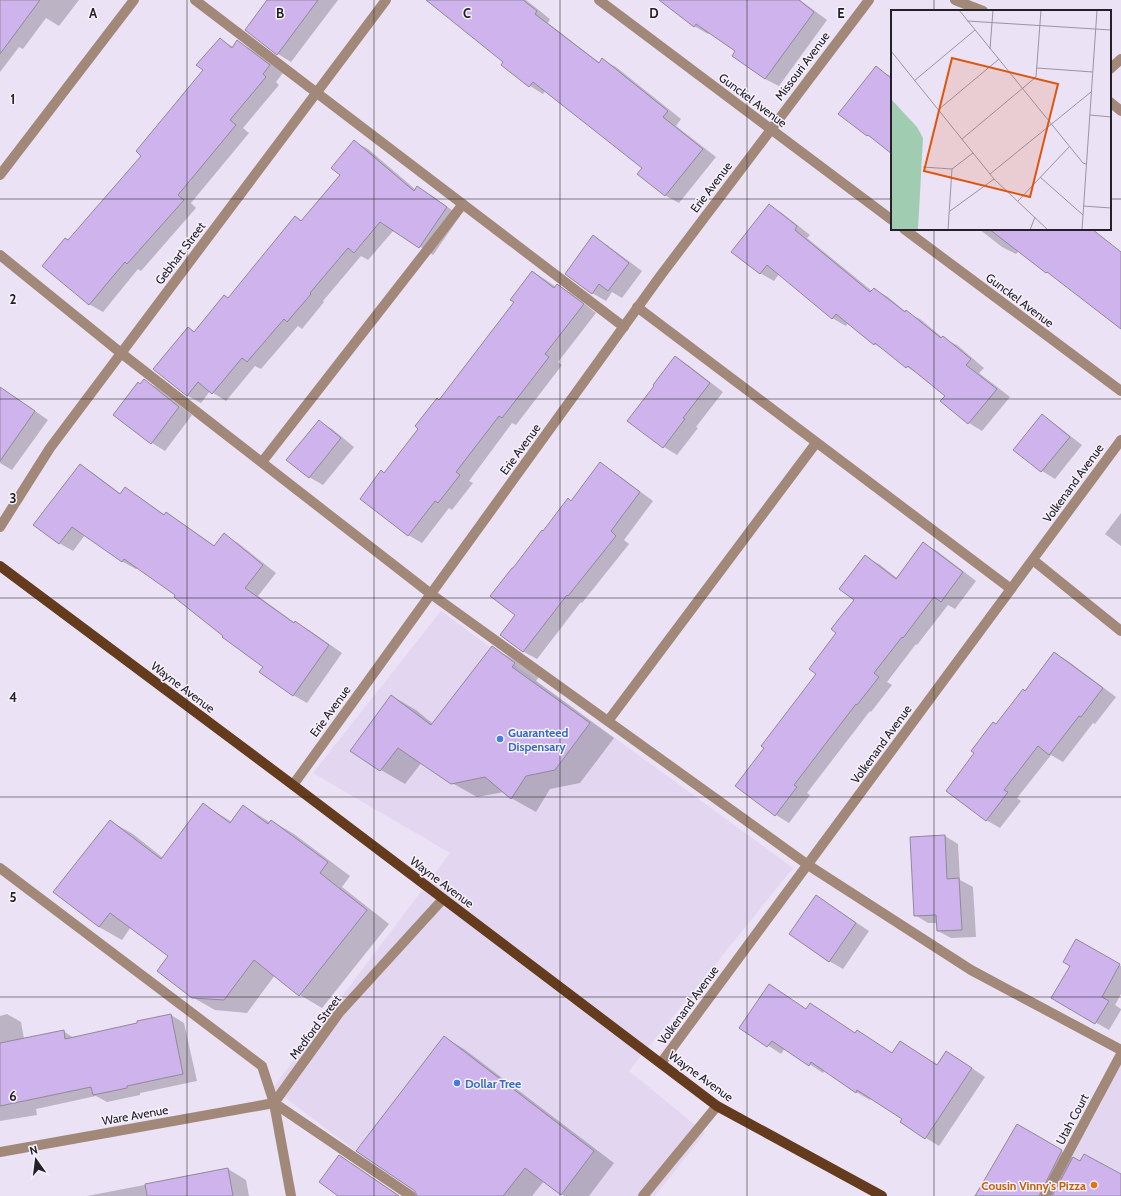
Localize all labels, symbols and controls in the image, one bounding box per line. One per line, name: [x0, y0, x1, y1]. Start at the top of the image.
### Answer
text: A: [89, 5, 98, 21]
text: B: [276, 5, 284, 21]
text: C: [463, 5, 471, 21]
text: D: [649, 5, 659, 21]
text: E: [837, 5, 845, 21]
inset map: [891, 10, 1111, 230]
street label: Missouri Avenue: [771, 29, 833, 103]
street label: Gunckel Avenue: [716, 70, 790, 130]
text: 1: [11, 91, 15, 107]
street label: Erie Avenue: [687, 159, 735, 215]
street label: Gebhart Street: [152, 219, 208, 287]
street label: Gunckel Avenue: [983, 270, 1057, 330]
text: 2: [10, 291, 17, 307]
street label: Erie Avenue: [496, 420, 544, 478]
street label: Volkenand Avenue: [1039, 441, 1107, 525]
text: 3: [9, 490, 17, 506]
street label: Wayne Avenue: [148, 658, 218, 716]
street label: Erie Avenue: [306, 682, 354, 740]
text: 4: [9, 689, 17, 705]
street label: Volkenand Avenue: [847, 702, 915, 786]
place label: Guaranteed Dispensary: [508, 725, 568, 754]
marker: Guaranteed Dispensary: [495, 734, 505, 744]
street label: Wayne Avenue: [407, 853, 477, 911]
text: 5: [10, 889, 17, 905]
street label: Volkenand Avenue: [654, 963, 722, 1047]
street label: Medford Street: [286, 992, 344, 1062]
street label: Wayne Avenue: [666, 1048, 736, 1104]
place label: Dollar Tree: [465, 1076, 521, 1091]
marker: Dollar Tree: [452, 1078, 462, 1088]
text: 6: [9, 1088, 17, 1104]
street label: Utah Court: [1052, 1091, 1092, 1147]
street label: Ware Avenue: [101, 1102, 169, 1128]
north arrow: [16, 1140, 56, 1180]
text: N: [28, 1143, 39, 1158]
place label: Cousin Vinny's Pizza: [981, 1178, 1086, 1193]
marker: Cousin Vinny's Pizza: [1089, 1180, 1099, 1190]

